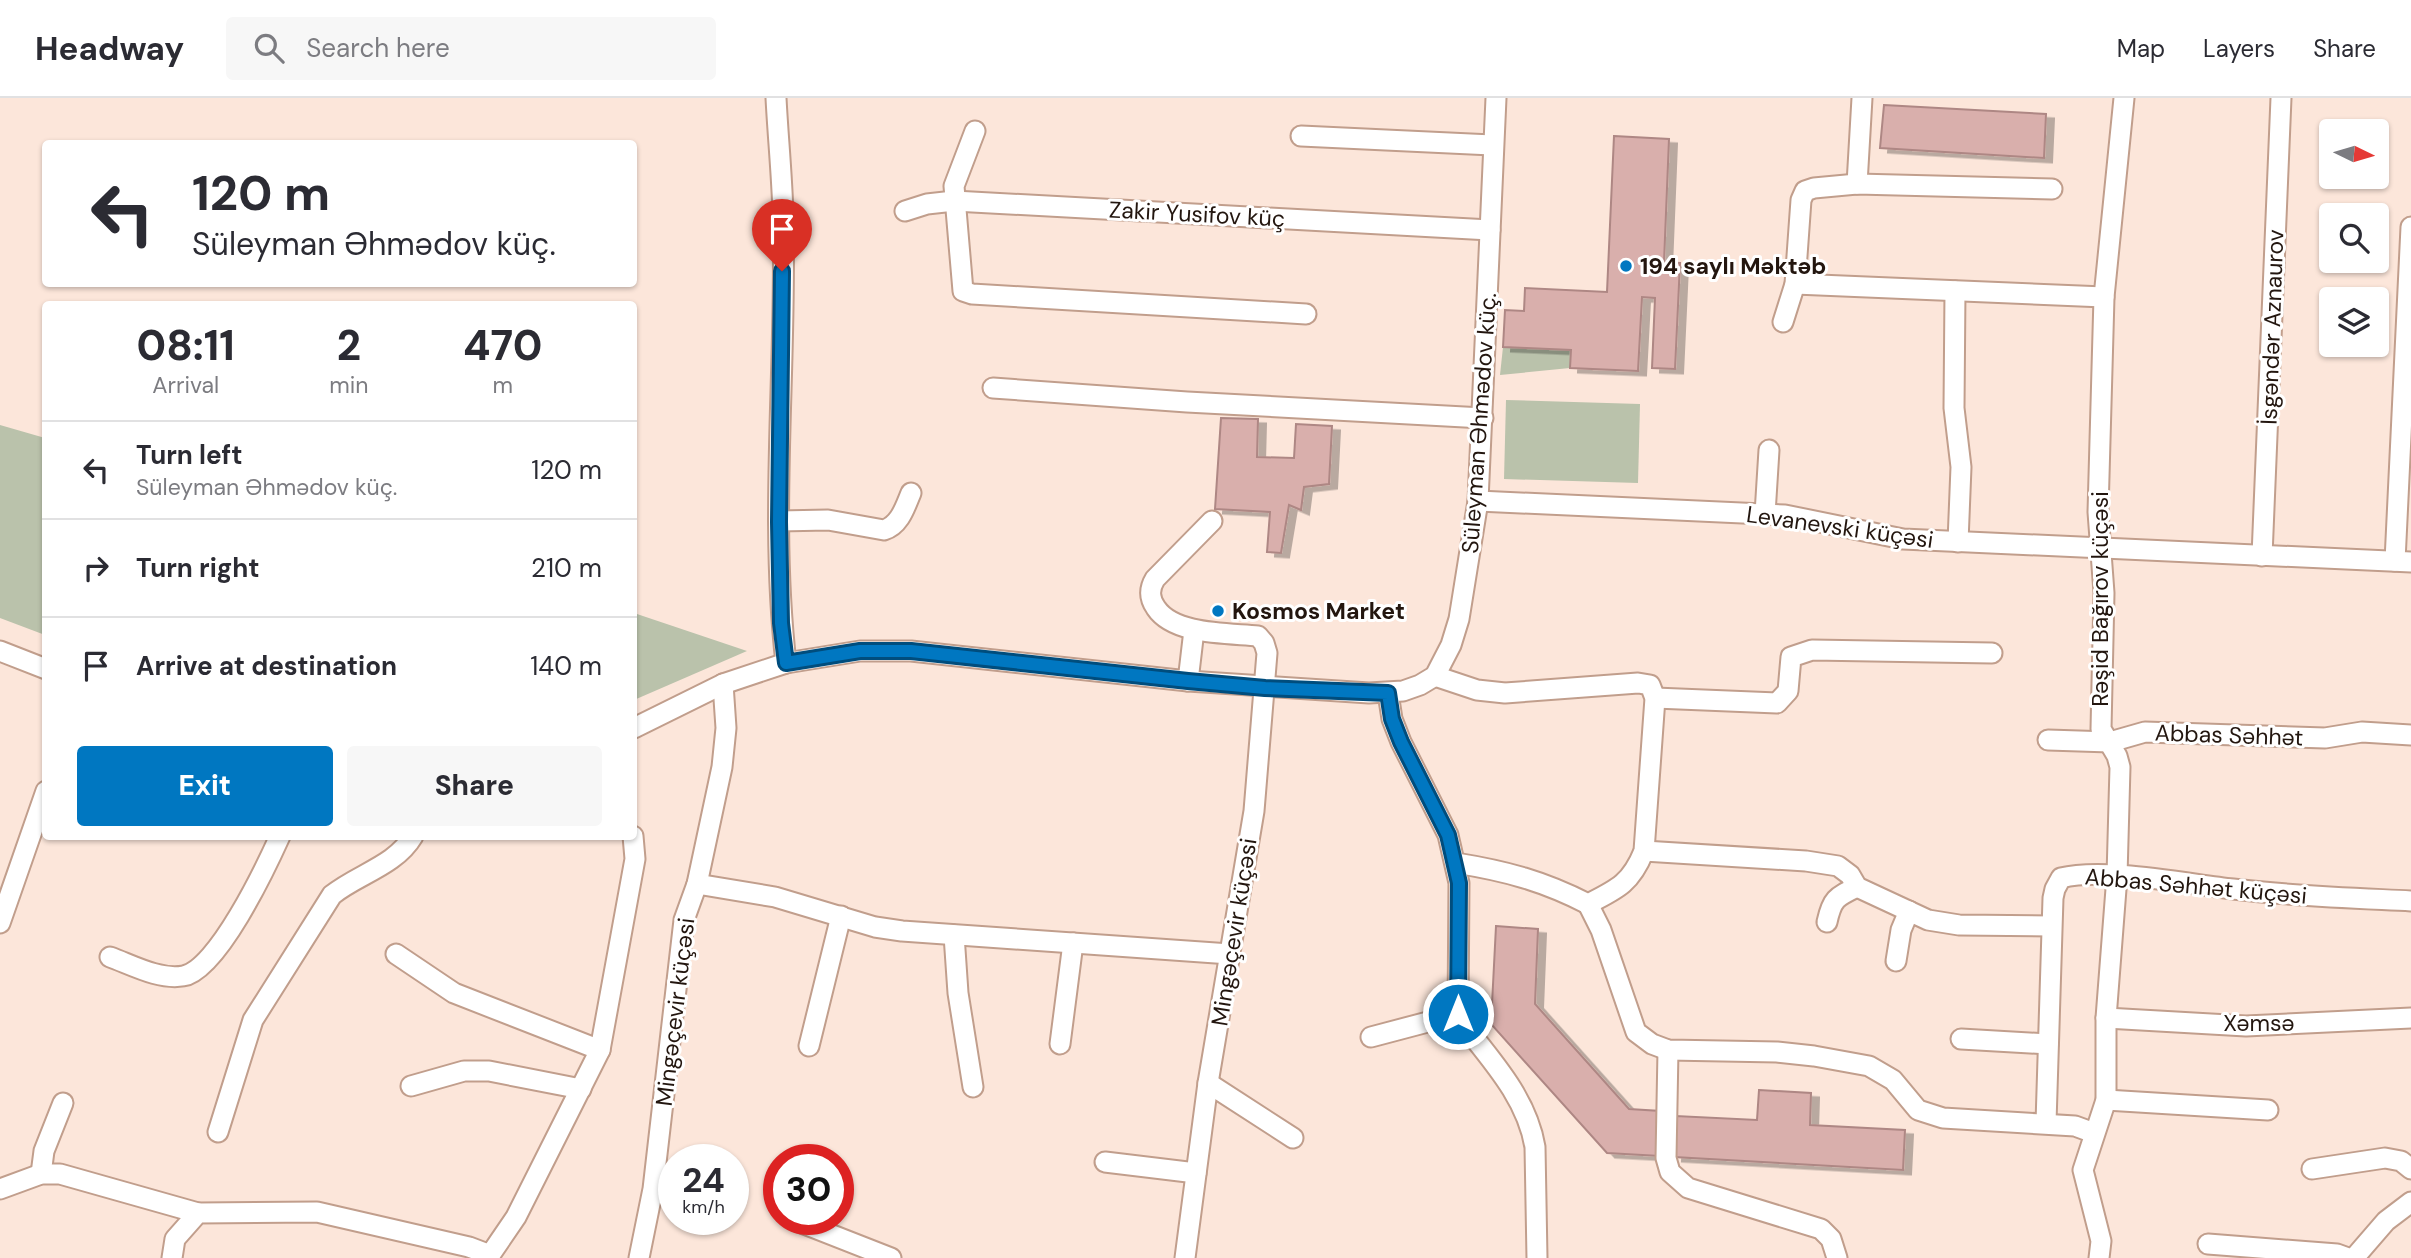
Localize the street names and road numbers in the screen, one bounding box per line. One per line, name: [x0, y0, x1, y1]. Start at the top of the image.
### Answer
street label: Zakir Yusifov küç: [1108, 194, 1286, 234]
street label: İsgəndər Aznaurov: [2254, 229, 2290, 425]
street label: Süleyman Əhmədov küç.: [1455, 292, 1503, 554]
street label: Rəşid Bağırov küçəsi: [2085, 491, 2115, 707]
street label: Levanevski küçəsi: [1745, 499, 1935, 555]
street label: Abbas Səhhət: [2154, 717, 2304, 753]
street label: Mingəçevir küçəsi: [1204, 836, 1264, 1028]
street label: Abbas Səhhət küçəsi: [2084, 861, 2308, 911]
street label: Mingəçevir küçəsi: [649, 916, 701, 1108]
street label: Xəmsə: [2223, 1008, 2295, 1038]

